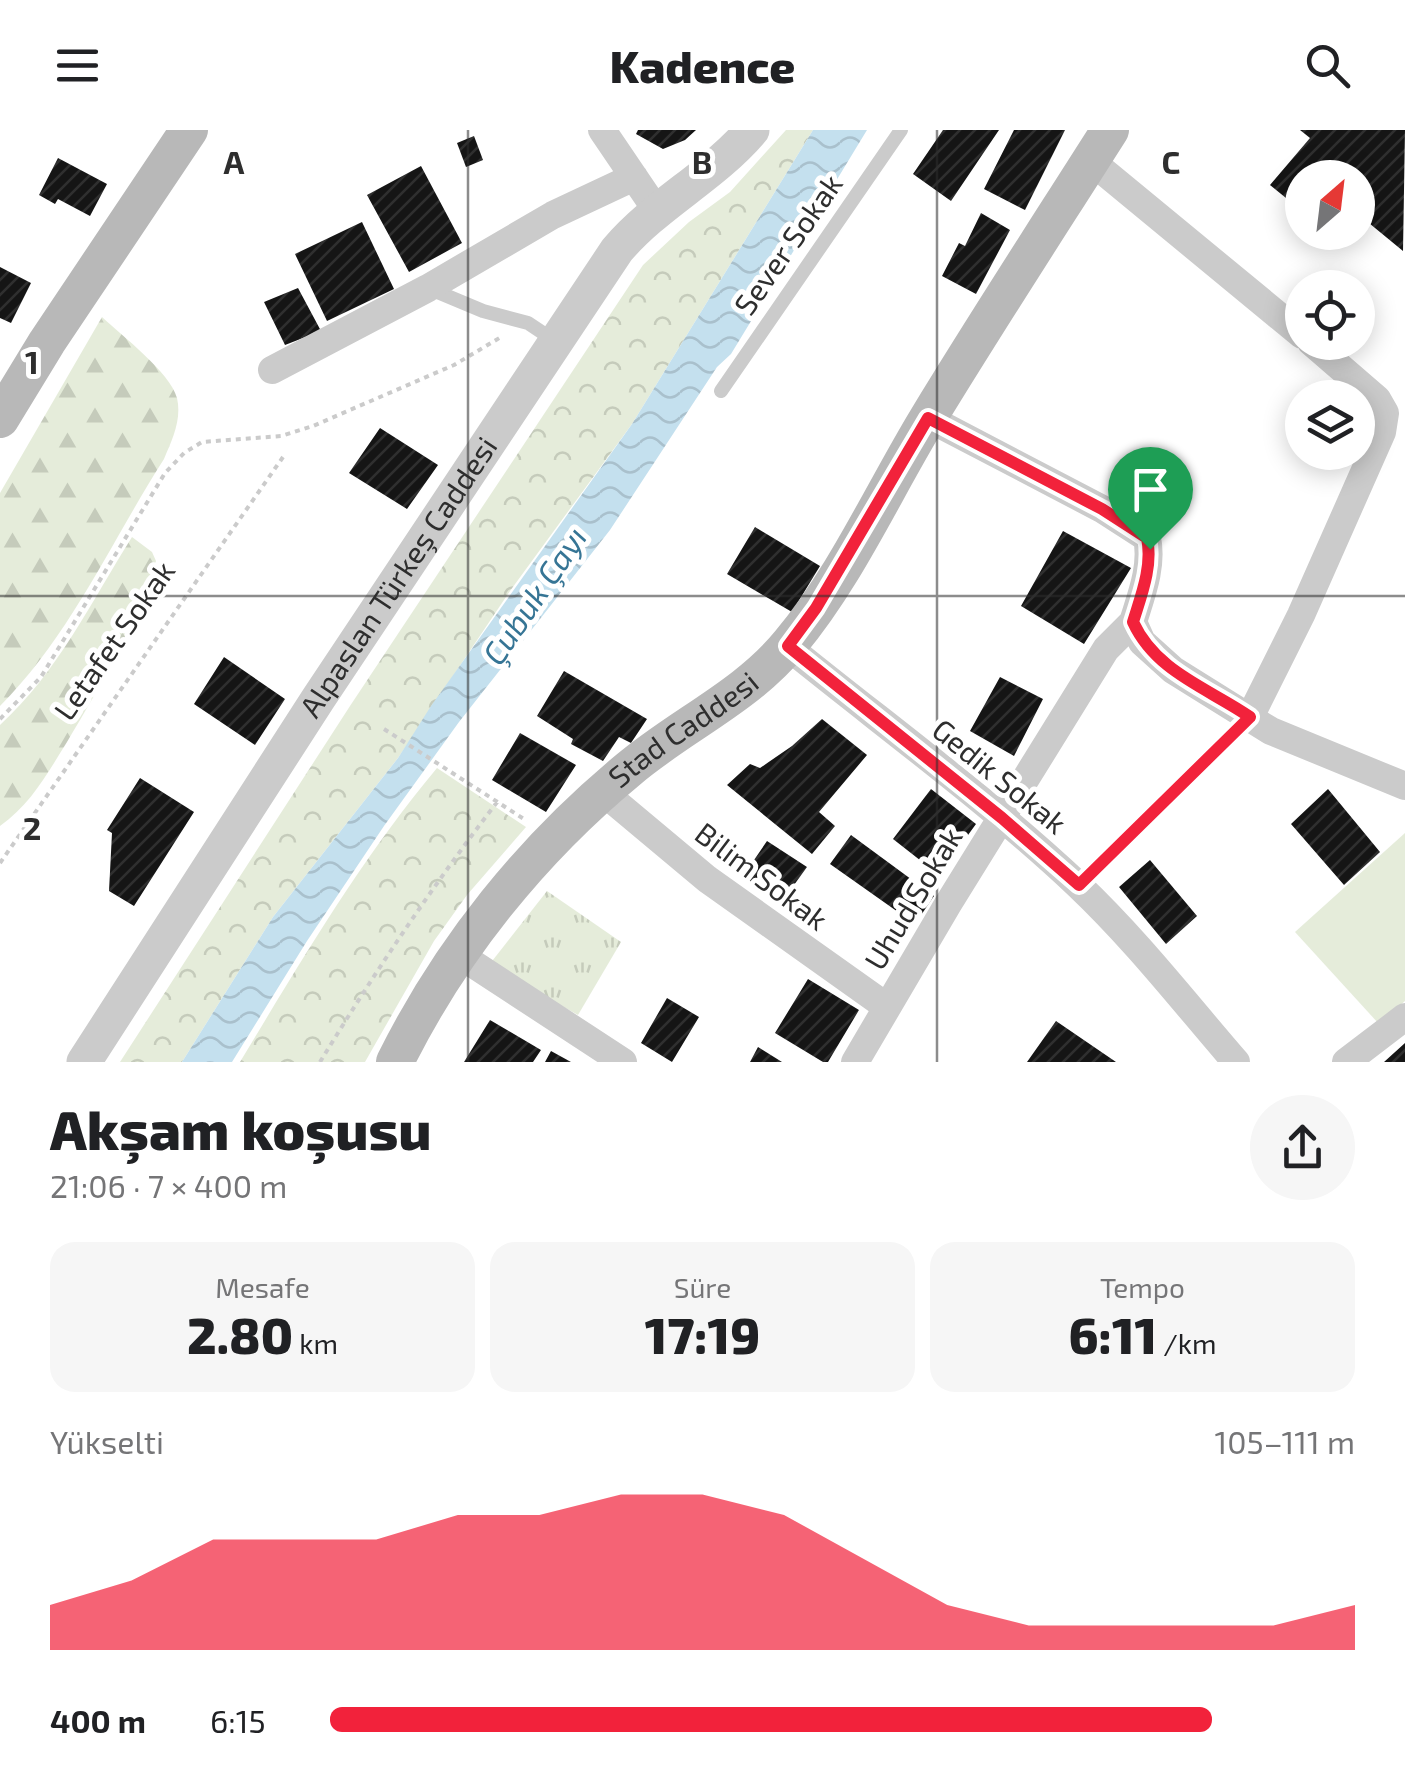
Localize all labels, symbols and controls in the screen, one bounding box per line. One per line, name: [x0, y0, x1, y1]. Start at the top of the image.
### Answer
icon: menu: [50, 38, 105, 93]
text: Kadence: [610, 38, 795, 92]
icon: search: [1300, 38, 1355, 93]
text: A: [224, 142, 245, 180]
text: B: [692, 142, 712, 180]
text: C: [1162, 142, 1180, 180]
north arrow: [1285, 160, 1375, 250]
map controls: [1285, 160, 1375, 470]
street label: Sever Sokak: [726, 166, 849, 321]
button: locate: [1285, 270, 1375, 360]
text: 1: [25, 342, 39, 380]
button: layers: [1285, 380, 1375, 470]
street label: Alpaslan Türkeş Caddesi: [291, 429, 504, 723]
pin: [1108, 447, 1193, 550]
icon: arrive: [1123, 462, 1178, 517]
water label: Çubuk Çayı: [473, 519, 595, 672]
street label: Letafet Sokak: [45, 553, 181, 726]
street label: Stad Caddesi: [600, 663, 765, 794]
street label: Gedik Sokak: [926, 710, 1075, 840]
text: 2: [23, 808, 41, 846]
street label: Bilim Sokak: [689, 814, 835, 937]
street label: Uhud Sokak: [856, 820, 969, 976]
text: Akşam koşusu: [50, 1095, 432, 1161]
button: share: [1250, 1095, 1355, 1200]
text: 21:06 · 7 × 400 m: [50, 1166, 287, 1204]
text: Mesafe: [215, 1270, 310, 1304]
text: Süre: [674, 1270, 731, 1304]
text: Tempo: [1100, 1270, 1185, 1304]
text: 2.80: [187, 1304, 293, 1364]
text: 17:19: [645, 1304, 760, 1364]
text: 6:11: [1068, 1304, 1157, 1364]
text: km: [293, 1326, 338, 1360]
text: /km: [1157, 1326, 1217, 1360]
text: Yükselti: [50, 1422, 164, 1460]
text: 105–111 m: [1215, 1422, 1355, 1460]
text: 400 m: [50, 1701, 146, 1739]
text: 6:15: [210, 1701, 266, 1739]

